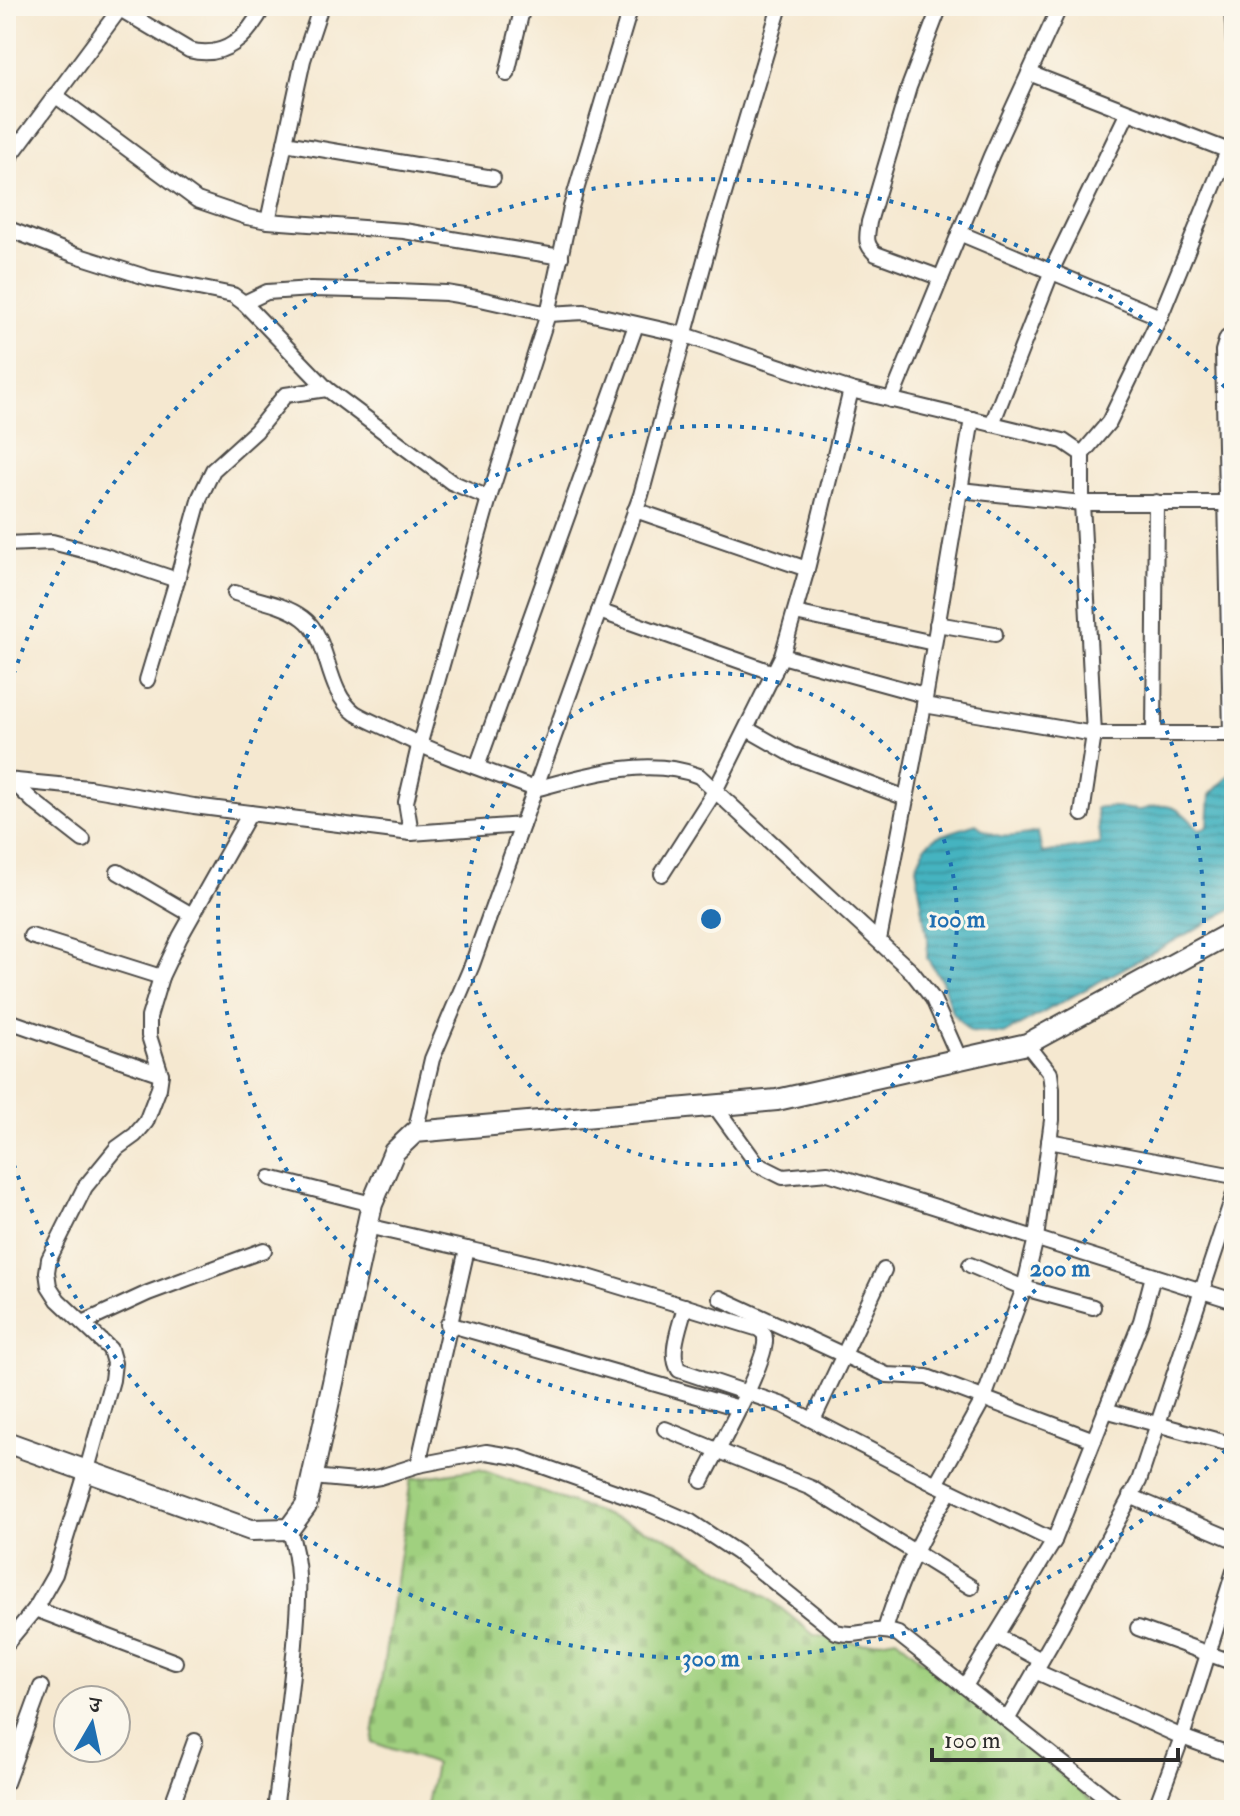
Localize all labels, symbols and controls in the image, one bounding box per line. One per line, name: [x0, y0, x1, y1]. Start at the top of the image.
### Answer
text: 100 m: [929, 904, 986, 935]
centre of rings: [697, 905, 725, 933]
text: 200 m: [1030, 1253, 1091, 1284]
text: 300 m: [682, 1643, 740, 1674]
north arrow: [52, 1684, 132, 1764]
text: उ: [85, 1690, 104, 1720]
scale bar: [932, 1712, 1178, 1762]
text: 100 m: [944, 1725, 1001, 1756]

